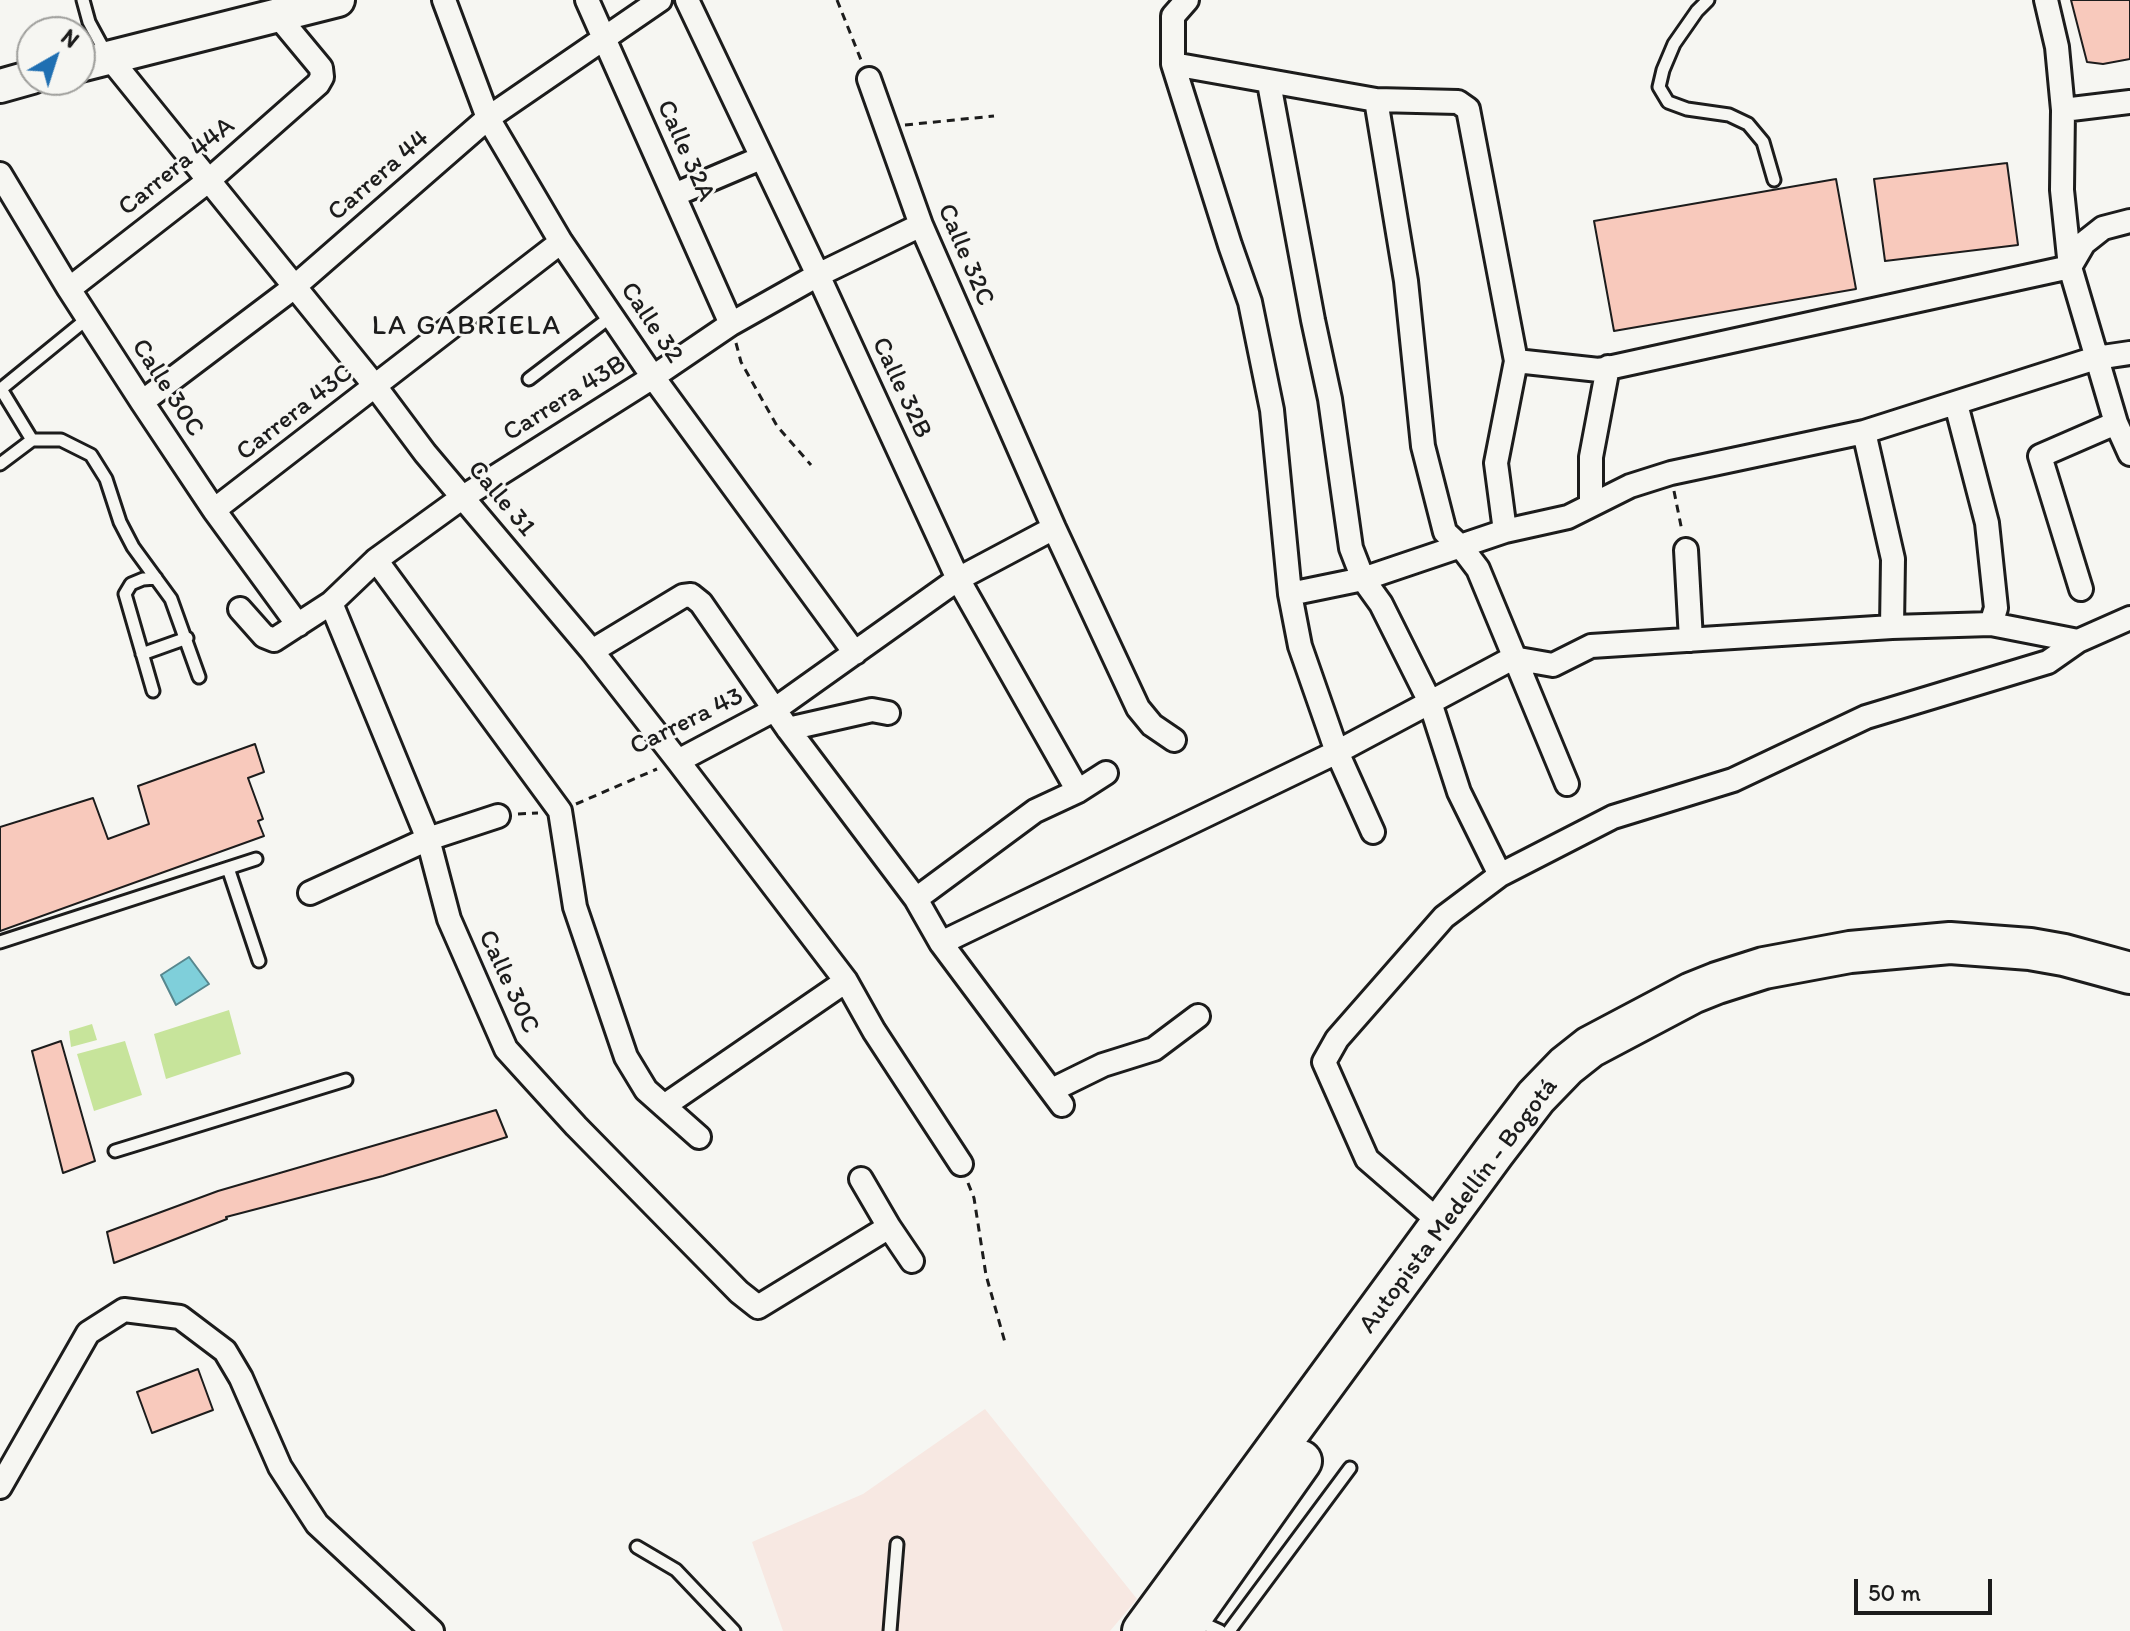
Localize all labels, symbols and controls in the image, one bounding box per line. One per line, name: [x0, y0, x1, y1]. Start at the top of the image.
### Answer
north arrow: [16, 16, 96, 96]
text: N: [56, 23, 84, 54]
street label: Calle 32A: [649, 95, 721, 207]
street label: Carrera 44A: [113, 111, 241, 223]
street label: Carrera 44: [322, 124, 436, 228]
street label: Calle 32C: [930, 199, 1000, 311]
street label: Calle 32: [613, 277, 689, 369]
district label: LA GABRIELA: [373, 310, 561, 344]
street label: Calle 30C: [124, 333, 210, 443]
street label: Calle 32B: [864, 333, 938, 443]
street label: Carrera 43B: [498, 349, 632, 449]
street label: Carrera 43C: [231, 358, 359, 468]
street label: Calle 31: [460, 455, 542, 543]
street label: Carrera 43: [625, 681, 749, 763]
street label: Calle 30C: [471, 926, 545, 1038]
street label: Autopista Medellín - Bogotá: [1353, 1072, 1565, 1340]
scale bar: [1858, 1563, 1996, 1613]
text: 50 m: [1868, 1578, 1921, 1607]

